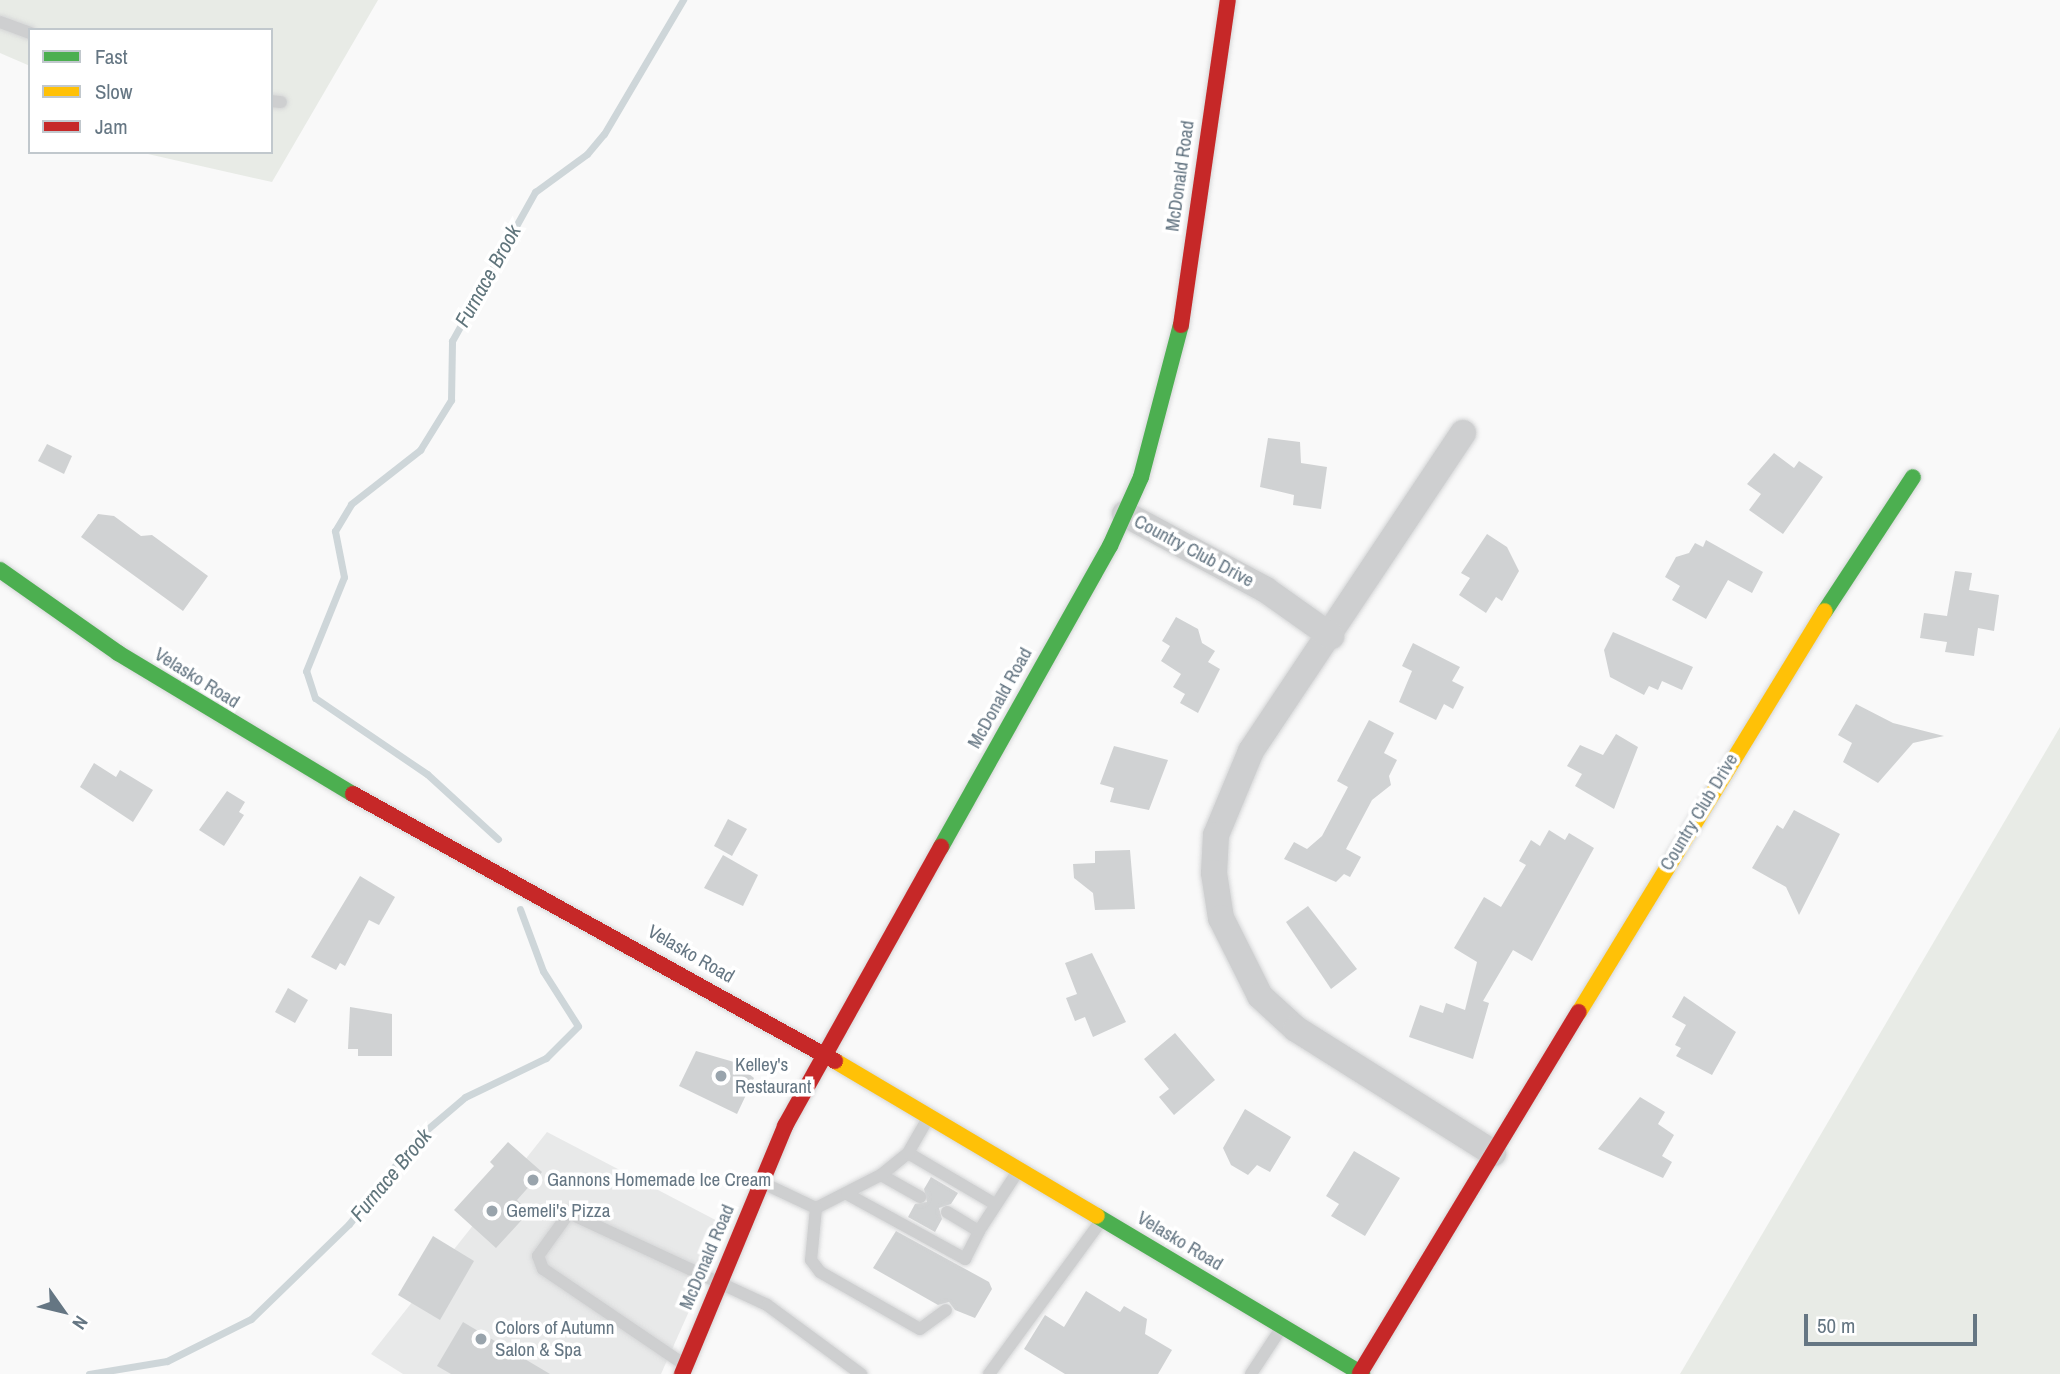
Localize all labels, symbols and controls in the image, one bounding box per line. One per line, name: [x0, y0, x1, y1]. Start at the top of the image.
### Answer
legend: [28, 28, 273, 154]
text: Fast: [95, 42, 128, 71]
text: Slow: [95, 77, 132, 106]
text: Jam: [95, 112, 128, 141]
street label: McDonald Road: [1161, 119, 1199, 233]
water label: Furnace Brook: [450, 221, 526, 331]
street label: Country Club Drive: [1130, 510, 1258, 592]
street label: Velasko Road: [150, 643, 244, 713]
street label: McDonald Road: [963, 644, 1037, 752]
street label: Country Club Drive: [1655, 749, 1743, 875]
street label: Velasko Road: [644, 920, 738, 988]
place label: Kelley's Restaurant: [735, 1054, 811, 1098]
marker: Kelley's Restaurant: [713, 1068, 729, 1084]
water label: Furnace Brook: [345, 1124, 437, 1226]
place label: Gannons Homemade Ice Cream: [547, 1169, 771, 1191]
marker: Gannons Homemade Ice Cream: [525, 1172, 541, 1188]
place label: Gemeli's Pizza: [506, 1200, 610, 1222]
street label: McDonald Road: [675, 1201, 739, 1313]
marker: Gemeli's Pizza: [484, 1203, 500, 1219]
street label: Velasko Road: [1133, 1206, 1227, 1276]
north arrow: [28, 1276, 98, 1346]
scale bar: [1808, 1300, 1981, 1344]
text: N: [66, 1311, 94, 1335]
text: 50 m: [1817, 1311, 1855, 1340]
place label: Colors of Autumn Salon & Spa: [495, 1317, 615, 1361]
marker: Colors of Autumn Salon & Spa: [473, 1331, 489, 1347]

